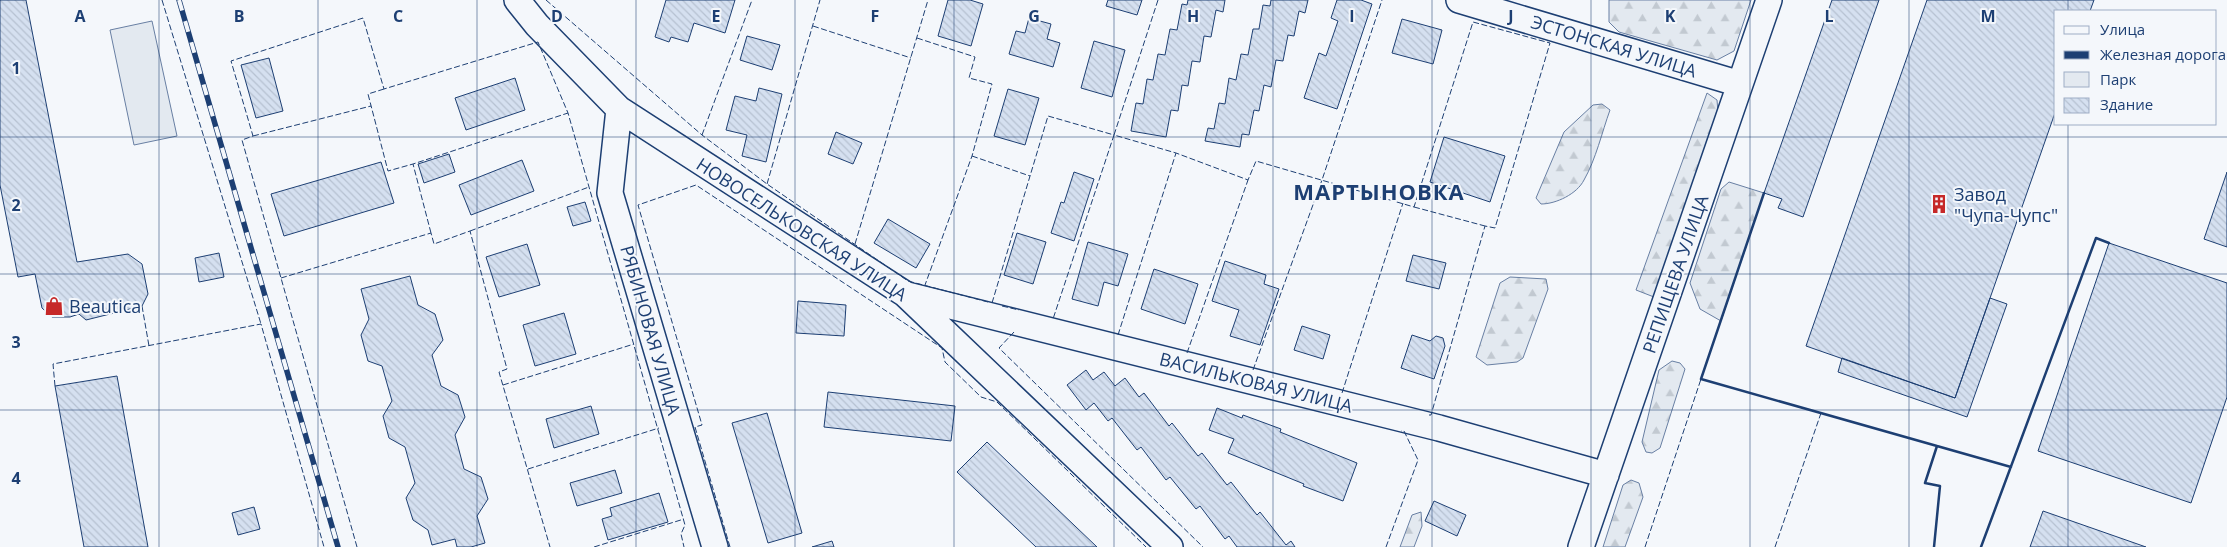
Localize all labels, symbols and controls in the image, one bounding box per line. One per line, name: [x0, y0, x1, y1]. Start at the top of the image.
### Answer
text: A: [74, 5, 86, 27]
text: B: [234, 5, 244, 27]
text: C: [393, 5, 403, 27]
text: D: [551, 5, 563, 27]
text: E: [712, 5, 721, 27]
text: F: [871, 5, 879, 27]
text: G: [1028, 5, 1040, 27]
text: H: [1187, 5, 1199, 27]
text: I: [1349, 5, 1355, 27]
text: J: [1506, 5, 1514, 27]
text: K: [1665, 5, 1676, 27]
text: L: [1824, 5, 1834, 27]
text: M: [1980, 5, 1996, 27]
street label: ЭСТОНСКАЯ УЛИЦА: [1528, 9, 1700, 83]
legend: [2054, 10, 2217, 125]
text: Улица: [2100, 19, 2145, 39]
text: Железная дорога: [2100, 44, 2226, 64]
text: 1: [11, 57, 21, 79]
text: Парк: [2100, 69, 2136, 89]
text: Здание: [2100, 94, 2153, 114]
street label: НОВОСЕЛЬКОВСКАЯ УЛИЦА: [692, 152, 913, 307]
district label: МАРТЫНОВКА: [1293, 176, 1465, 206]
place label: Завод "Чупа-Чупс": [1954, 182, 2058, 227]
street label: РЕПИЩЕВА УЛИЦА: [1637, 191, 1714, 356]
building icon: Завод "Чупа-Чупс": [1928, 193, 1950, 215]
text: 2: [11, 194, 21, 216]
street label: РЯБИНОВАЯ УЛИЦА: [615, 242, 687, 418]
place label: Beautica: [69, 294, 141, 318]
shop icon: Beautica: [43, 295, 65, 317]
text: 3: [11, 331, 21, 353]
street label: ВАСИЛЬКОВАЯ УЛИЦА: [1157, 346, 1356, 418]
text: 4: [11, 467, 21, 489]

